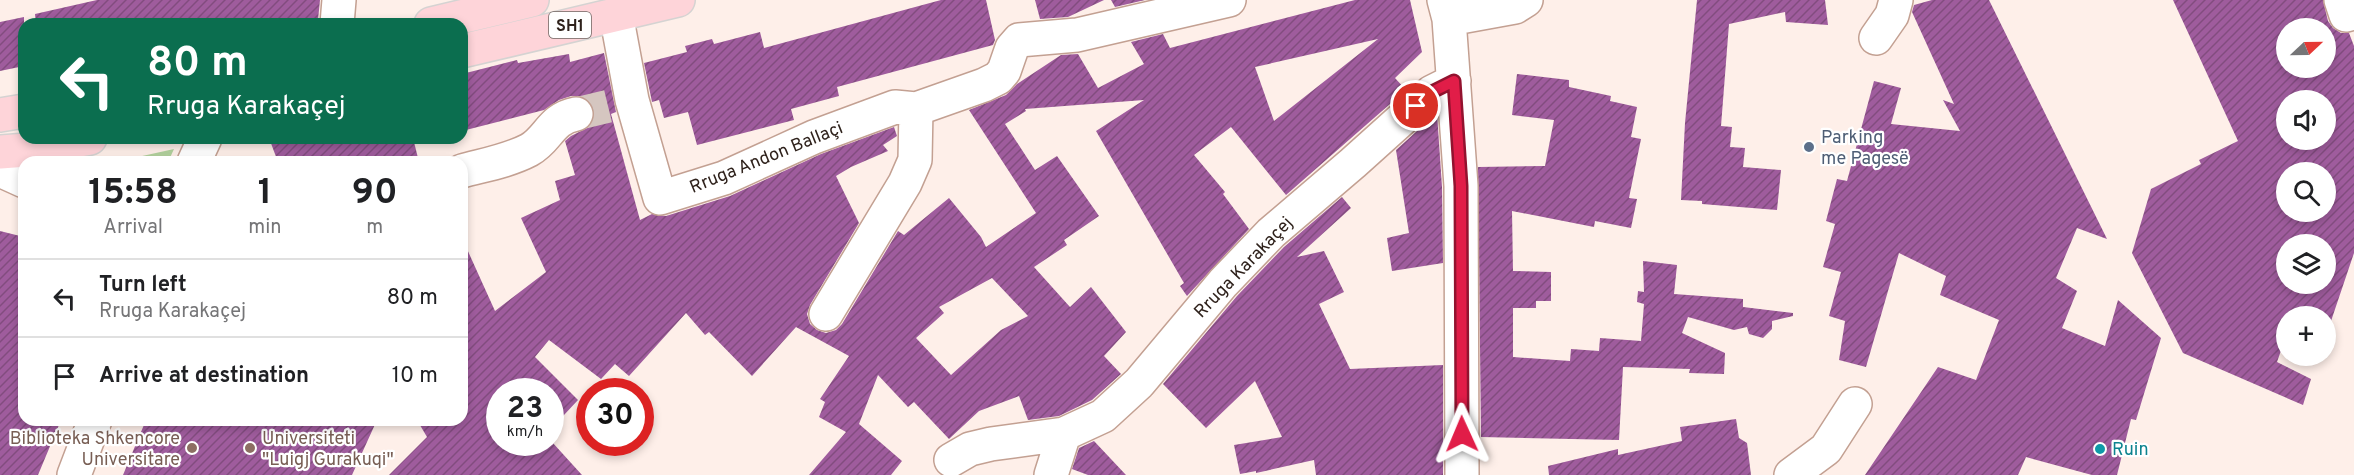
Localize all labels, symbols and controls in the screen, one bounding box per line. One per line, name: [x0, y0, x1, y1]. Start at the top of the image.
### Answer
road number: SH1: [549, 12, 591, 38]
north arrow: [2276, 18, 2336, 78]
map controls: [2276, 18, 2336, 366]
text: 80 m: [147, 38, 248, 91]
icon: left: [48, 42, 126, 120]
pin: [1390, 80, 1441, 131]
icon: arrive: [1399, 89, 1432, 122]
text: Rruga Karakaçej: [147, 90, 346, 124]
button: sound: [2276, 90, 2336, 150]
street label: Rruga Andon Ballaçi: [687, 117, 847, 200]
place label: Parking me Pagesë: [1821, 127, 1909, 171]
marker: Parking me Pagesë: [1802, 140, 1816, 154]
button: search: [2276, 162, 2336, 222]
text: 15:58: [88, 171, 178, 217]
text: 1: [258, 171, 272, 217]
text: 90: [352, 171, 398, 217]
street label: Rruga Karakaçej: [1190, 212, 1298, 324]
text: Arrival: [103, 215, 163, 241]
text: min: [248, 215, 282, 241]
text: m: [366, 215, 383, 241]
button: layers: [2276, 234, 2336, 294]
text: Turn left: [99, 272, 187, 299]
icon: left: [48, 282, 81, 315]
text: 80 m: [387, 285, 438, 312]
text: Rruga Karakaçej: [99, 299, 246, 325]
button: +: [2276, 306, 2336, 366]
icon: arrive: [48, 360, 81, 393]
text: Arrive at destination: [99, 363, 309, 390]
text: 10 m: [392, 363, 438, 390]
speed limit sign: 30: [576, 378, 654, 456]
text: 23: [507, 391, 543, 428]
position arrow: [1430, 402, 1494, 466]
text: km/h: [507, 423, 543, 442]
place label: Biblioteka Shkencore Universitare: [10, 428, 180, 472]
place label: Universiteti "Luigj Gurakuqi": [262, 428, 394, 472]
place label: Ruin: [2112, 439, 2149, 462]
marker: Biblioteka Shkencore Universitare: [185, 441, 199, 455]
marker: Universiteti "Luigj Gurakuqi": [243, 441, 257, 455]
marker: Ruin: [2093, 442, 2107, 456]

